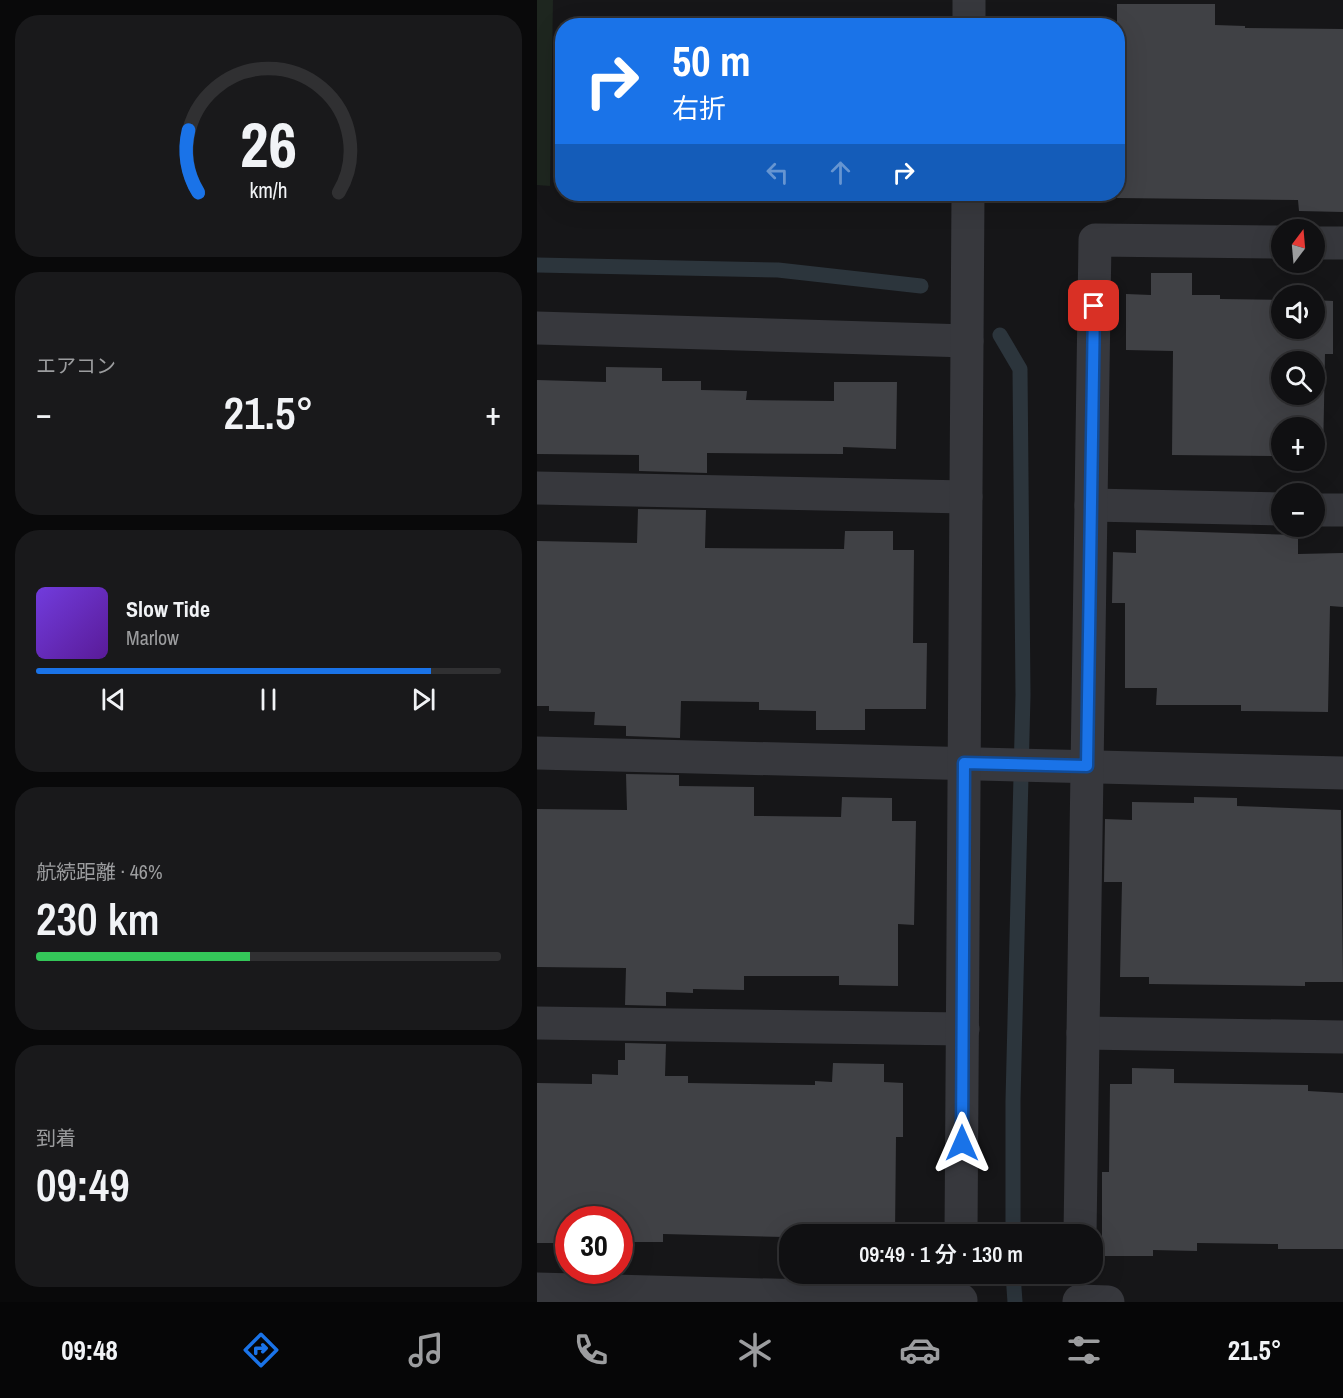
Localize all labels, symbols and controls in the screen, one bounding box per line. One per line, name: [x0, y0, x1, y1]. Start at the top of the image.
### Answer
text: 50 m: [672, 33, 751, 89]
icon: right: [573, 42, 651, 120]
text: 右折: [672, 90, 726, 126]
text: 26: [240, 102, 297, 186]
icon: left: [761, 156, 794, 189]
icon: ahead: [824, 156, 857, 189]
icon: right: [887, 156, 920, 189]
text: km/h: [249, 177, 288, 206]
north arrow: [1271, 219, 1325, 273]
map controls: [1271, 219, 1325, 537]
pin: [1068, 280, 1119, 331]
button: sound: [1271, 285, 1325, 339]
icon: arrive: [1077, 289, 1110, 322]
button: search: [1271, 351, 1325, 405]
text: エアコン: [36, 352, 116, 379]
text: 21.5°: [224, 382, 313, 443]
text: −: [36, 391, 52, 435]
text: +: [485, 391, 501, 435]
button: +: [1271, 417, 1325, 471]
button: −: [1271, 483, 1325, 537]
text: Slow Tide: [126, 594, 210, 624]
text: Marlow: [126, 624, 179, 651]
icon: previous: [97, 683, 130, 716]
icon: pause: [252, 683, 285, 716]
icon: next: [407, 683, 440, 716]
text: 航続距離 · 46%: [36, 858, 163, 885]
text: 230 km: [36, 888, 160, 949]
position arrow: [930, 1111, 994, 1175]
text: 到着: [36, 1124, 76, 1151]
text: 09:49: [36, 1154, 130, 1215]
speed limit sign: 30: [555, 1206, 633, 1284]
text: 09:49 · 1 分 · 130 m: [859, 1239, 1023, 1269]
icon: directions: [240, 1329, 282, 1371]
icon: music: [405, 1329, 447, 1371]
icon: phone: [570, 1329, 612, 1371]
icon: climate: [734, 1329, 776, 1371]
icon: car: [899, 1329, 941, 1371]
icon: filters: [1063, 1329, 1105, 1371]
text: 09:48: [61, 1332, 118, 1368]
text: 21.5°: [1228, 1332, 1282, 1368]

